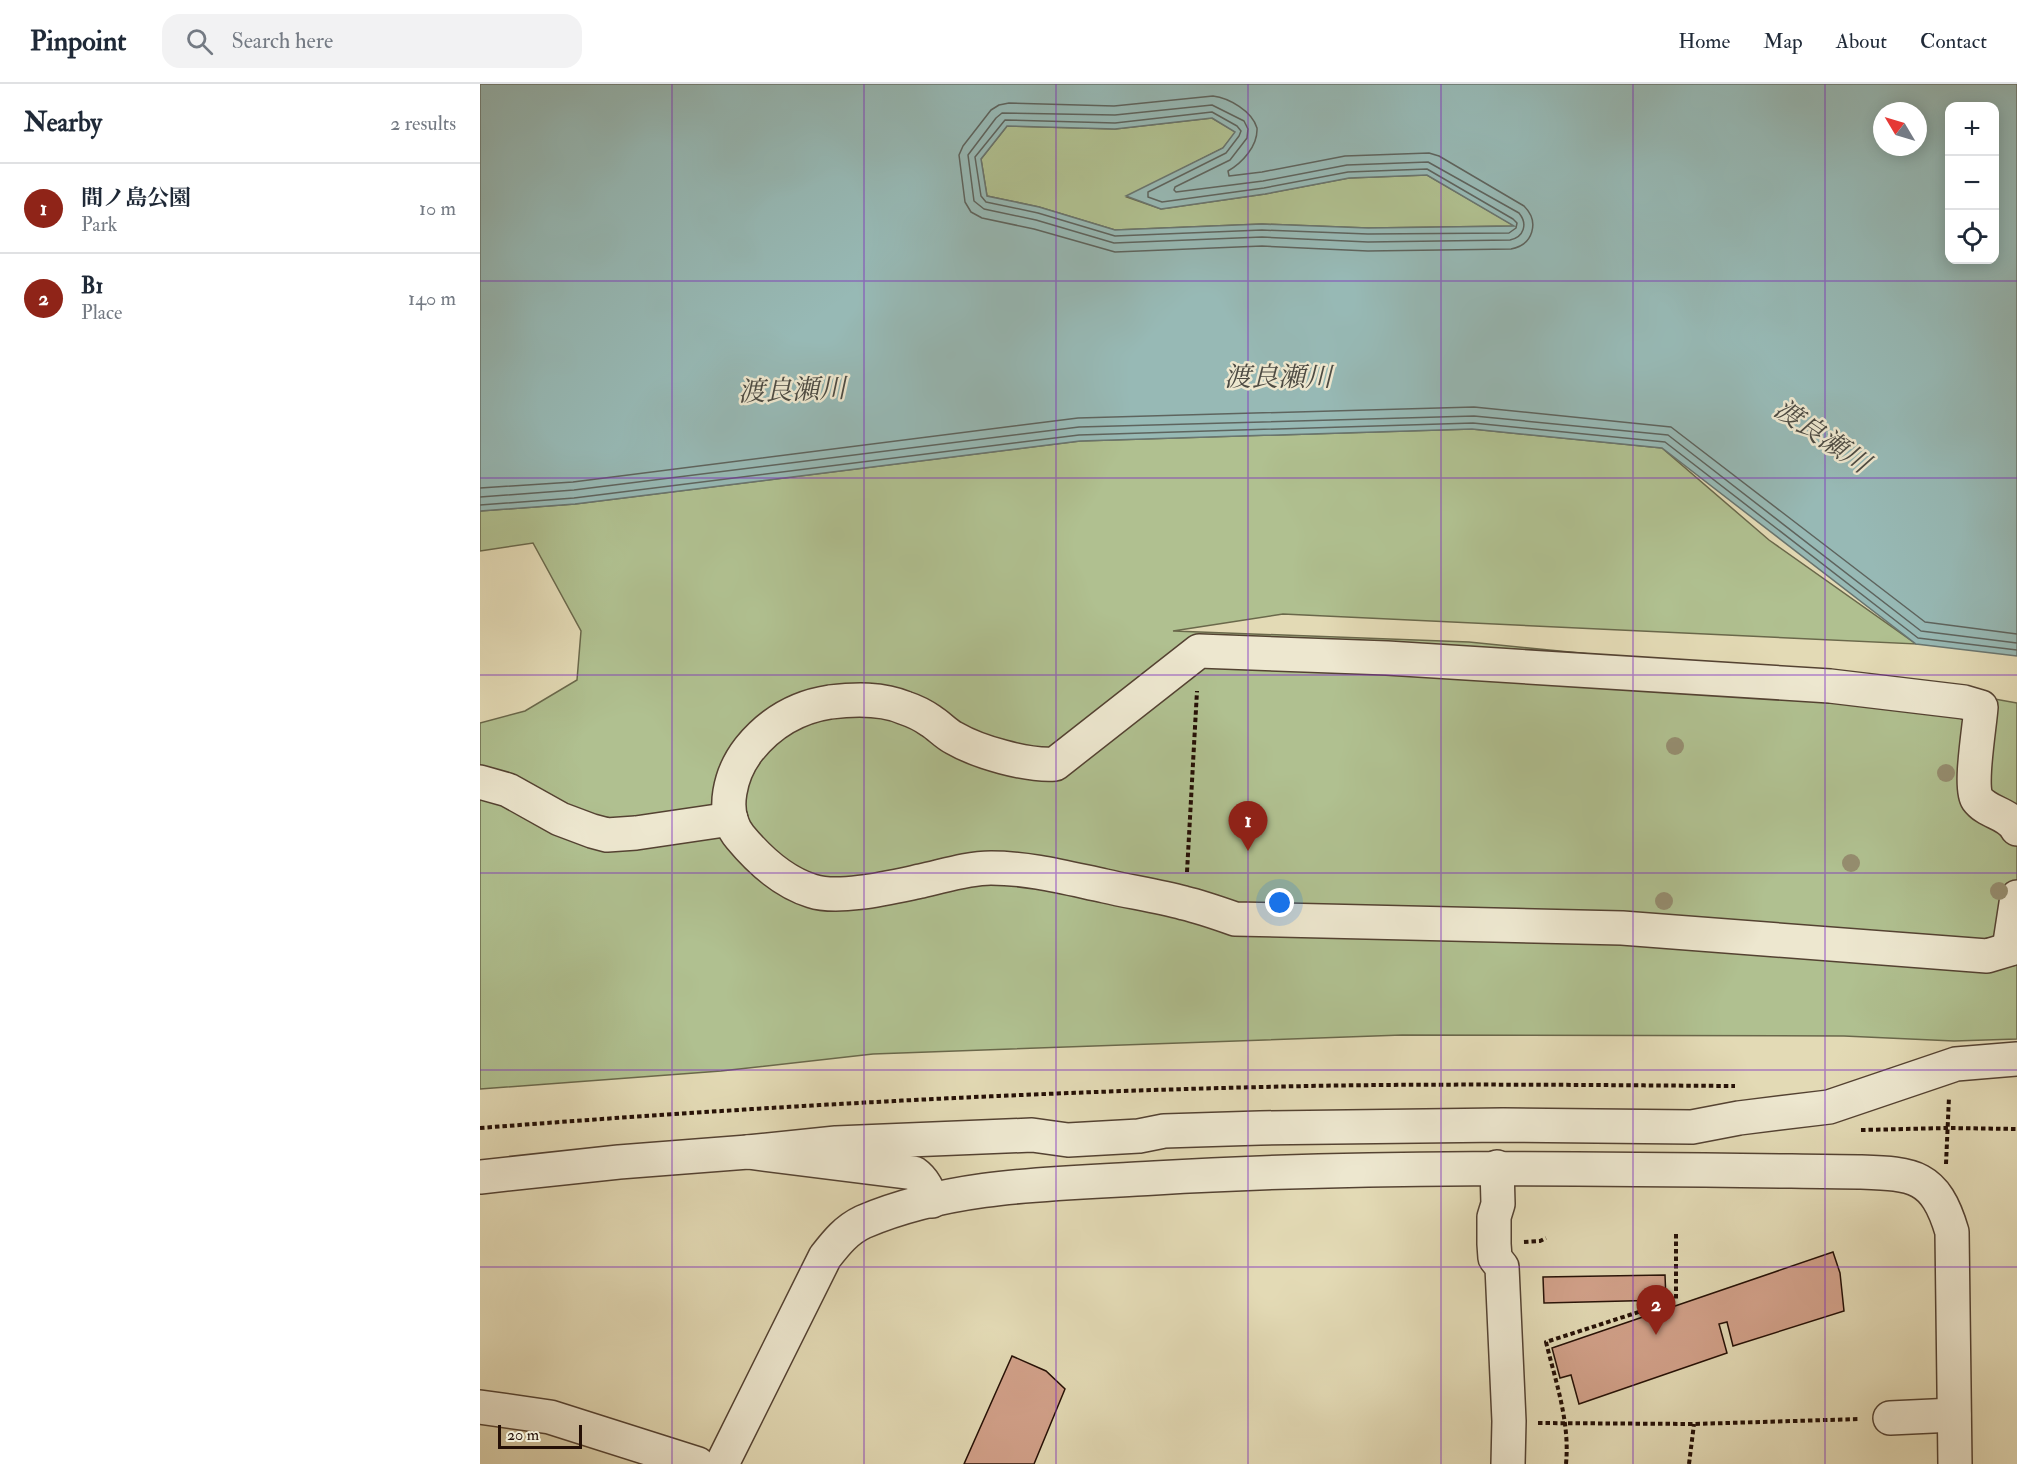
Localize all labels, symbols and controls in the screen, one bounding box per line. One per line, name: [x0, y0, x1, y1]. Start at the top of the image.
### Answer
search box: [162, 14, 582, 68]
text: Pinpoint: [30, 24, 126, 59]
icon: search: [183, 25, 216, 58]
text: Search here: [231, 27, 333, 55]
text: Home: [1678, 28, 1730, 55]
text: Map: [1763, 28, 1803, 55]
text: About: [1836, 28, 1887, 55]
text: Contact: [1920, 28, 1987, 55]
north arrow: [1873, 102, 1927, 156]
map controls: [1945, 102, 1999, 264]
button: +: [1945, 102, 1999, 156]
text: Nearby: [24, 107, 102, 139]
text: 2 results: [390, 111, 456, 136]
button: −: [1945, 156, 1999, 210]
text: 間ノ島公園: [81, 184, 191, 212]
text: 1: [40, 196, 47, 221]
text: 10 m: [419, 196, 456, 221]
button: locate: [1945, 210, 1999, 264]
text: Park: [81, 212, 117, 237]
text: B1: [81, 272, 103, 300]
text: 2: [38, 286, 49, 311]
text: 140 m: [408, 286, 456, 311]
text: Place: [81, 300, 122, 325]
water label: 渡良瀬川: [1224, 361, 1335, 394]
water label: 渡良瀬川: [737, 372, 850, 409]
water label: 渡良瀬川: [1768, 393, 1878, 482]
pin: 1: [1228, 802, 1268, 851]
your location: [1265, 888, 1294, 917]
pin: 2: [1636, 1286, 1676, 1335]
scale bar: [498, 1422, 582, 1450]
text: 20 m: [507, 1425, 539, 1445]

